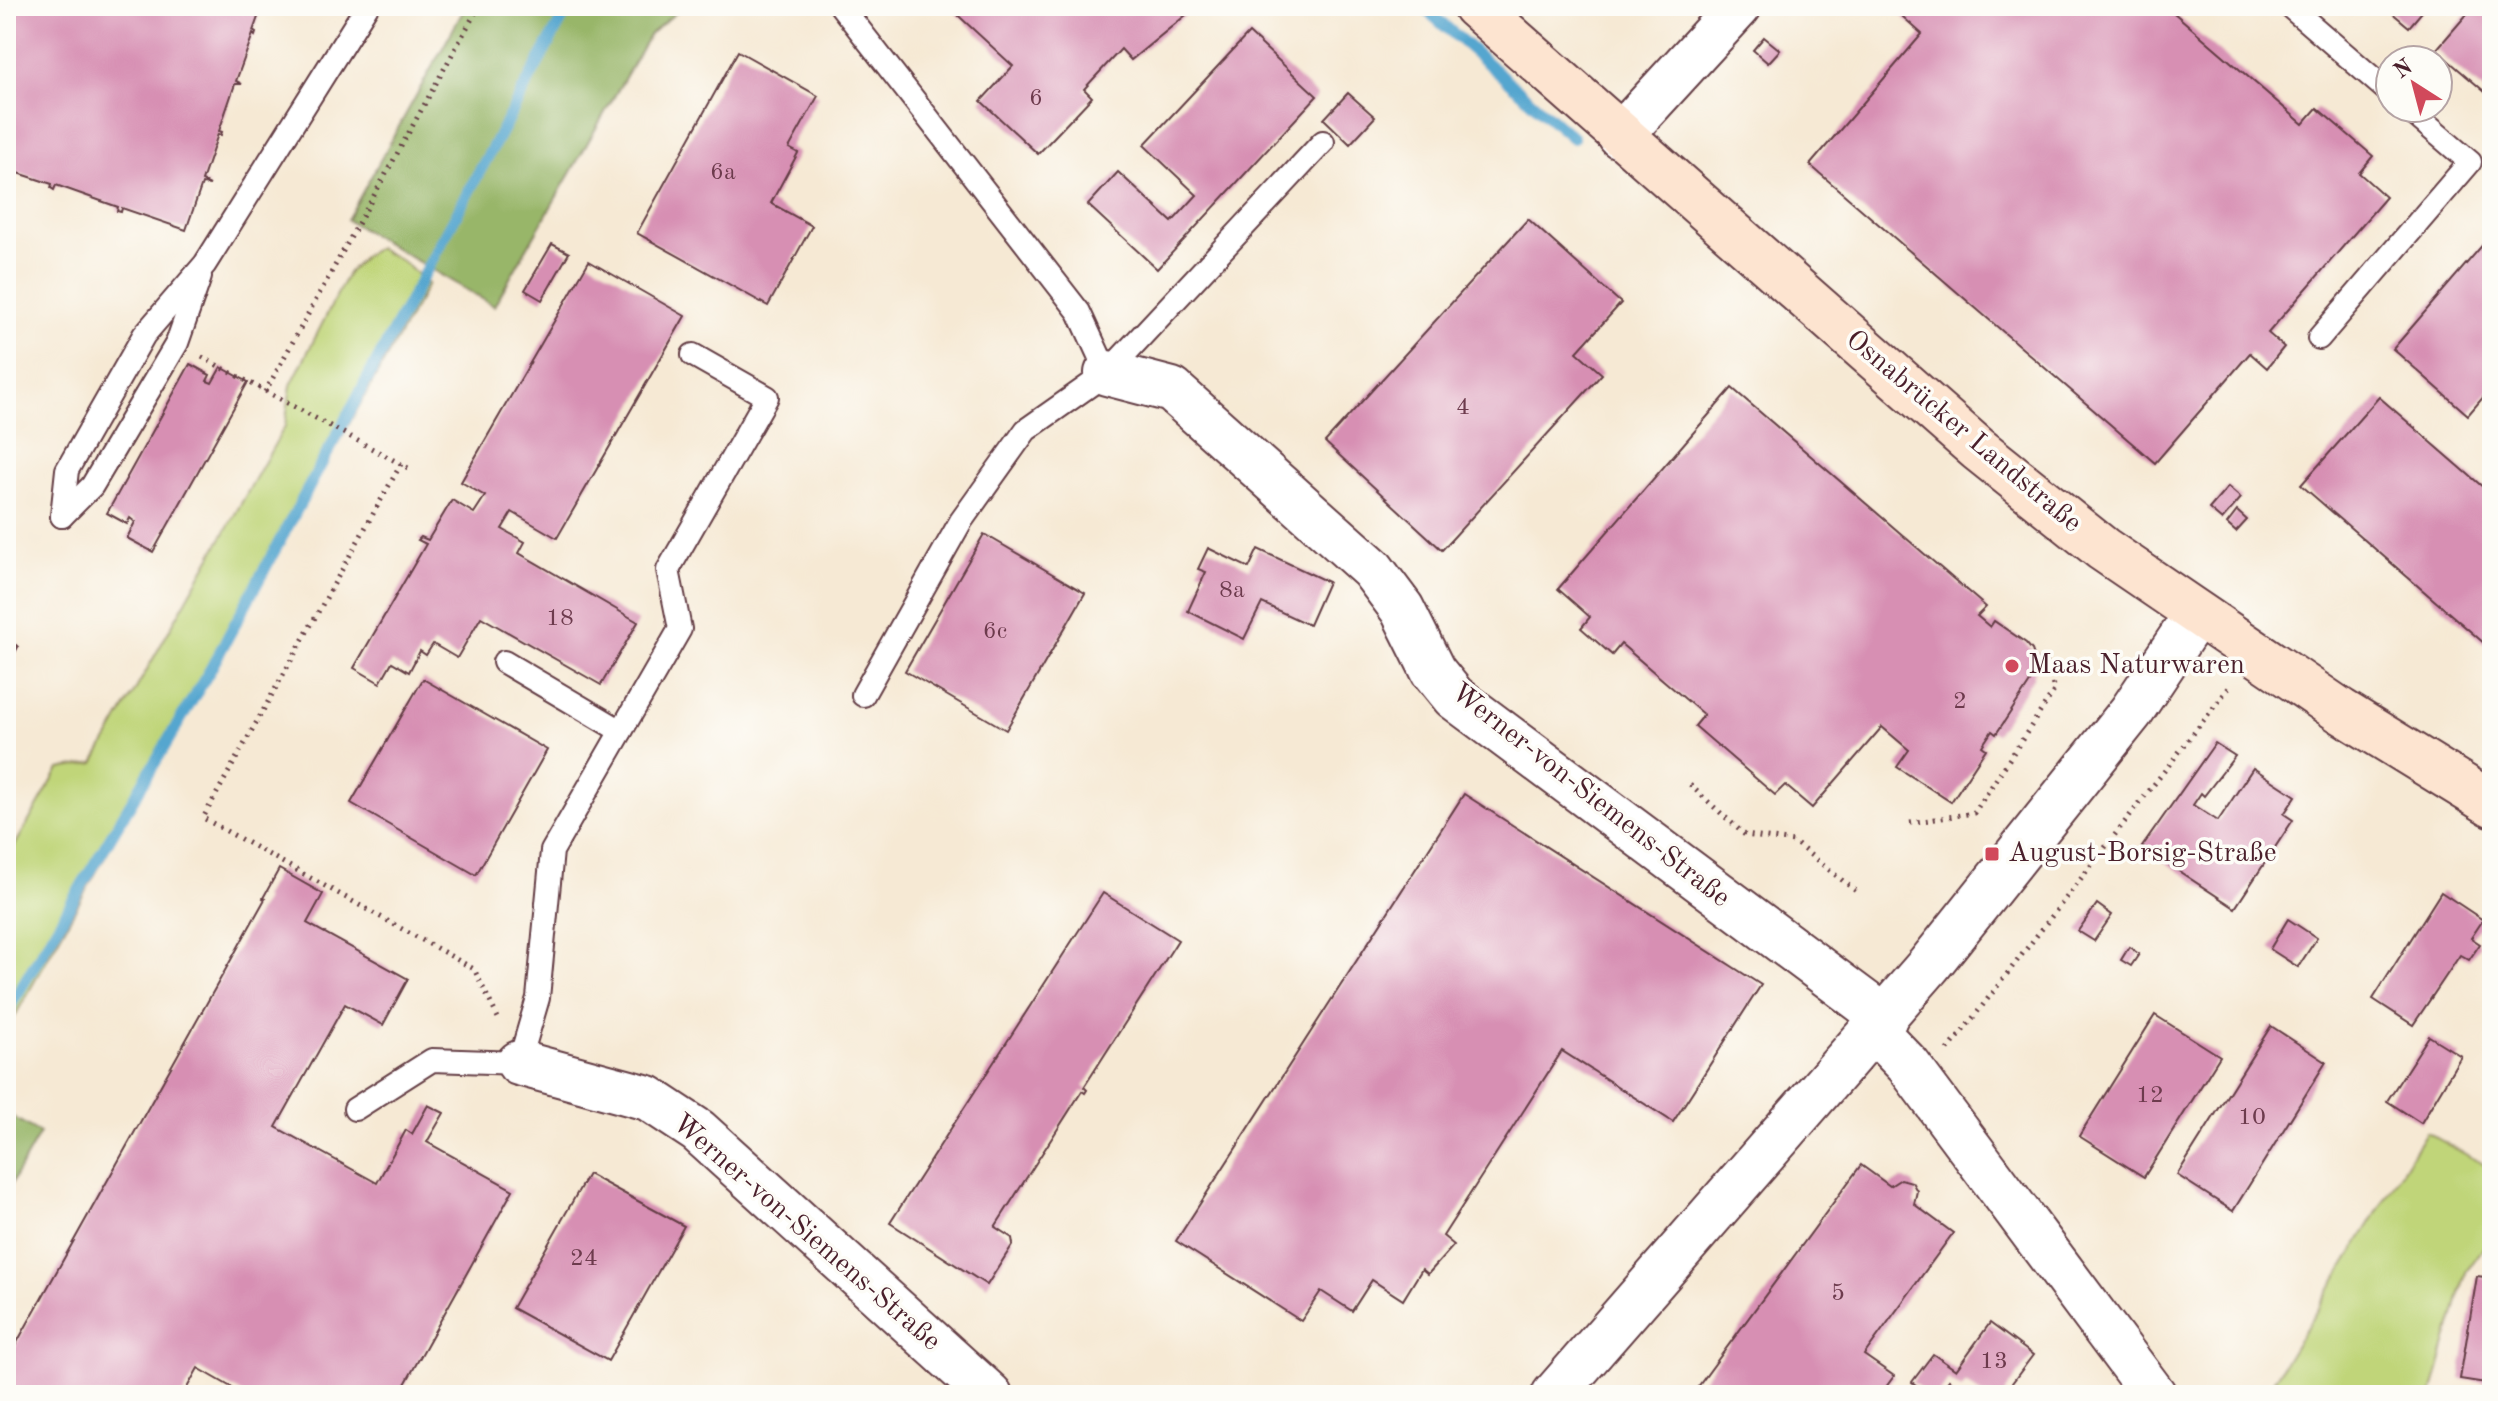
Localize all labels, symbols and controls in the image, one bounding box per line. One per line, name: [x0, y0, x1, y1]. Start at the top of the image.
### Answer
north arrow: [2374, 44, 2454, 124]
text: N: [2390, 55, 2417, 83]
house number: 6: [1029, 87, 1043, 111]
house number: 6a: [710, 161, 736, 185]
street label: Osnabrücker Landstraße: [1840, 326, 2086, 538]
house number: 4: [1456, 396, 1470, 420]
house number: 8a: [1219, 579, 1245, 603]
house number: 18: [546, 607, 574, 631]
house number: 6c: [983, 620, 1007, 644]
place label: Maas Naturwaren: [2028, 652, 2245, 680]
marker: Maas Naturwaren: [2003, 657, 2021, 675]
street label: Werner-von-Siemens-Straße: [1445, 679, 1735, 913]
house number: 2: [1953, 690, 1967, 714]
place label: August-Borsig-Straße: [2008, 840, 2277, 868]
marker: August-Borsig-Straße: [1983, 845, 2001, 863]
house number: 12: [2136, 1084, 2164, 1108]
house number: 10: [2238, 1106, 2266, 1130]
street label: Werner-von-Siemens-Straße: [667, 1109, 945, 1357]
house number: 24: [570, 1247, 598, 1271]
house number: 5: [1831, 1282, 1845, 1306]
house number: 13: [1980, 1350, 2008, 1374]

